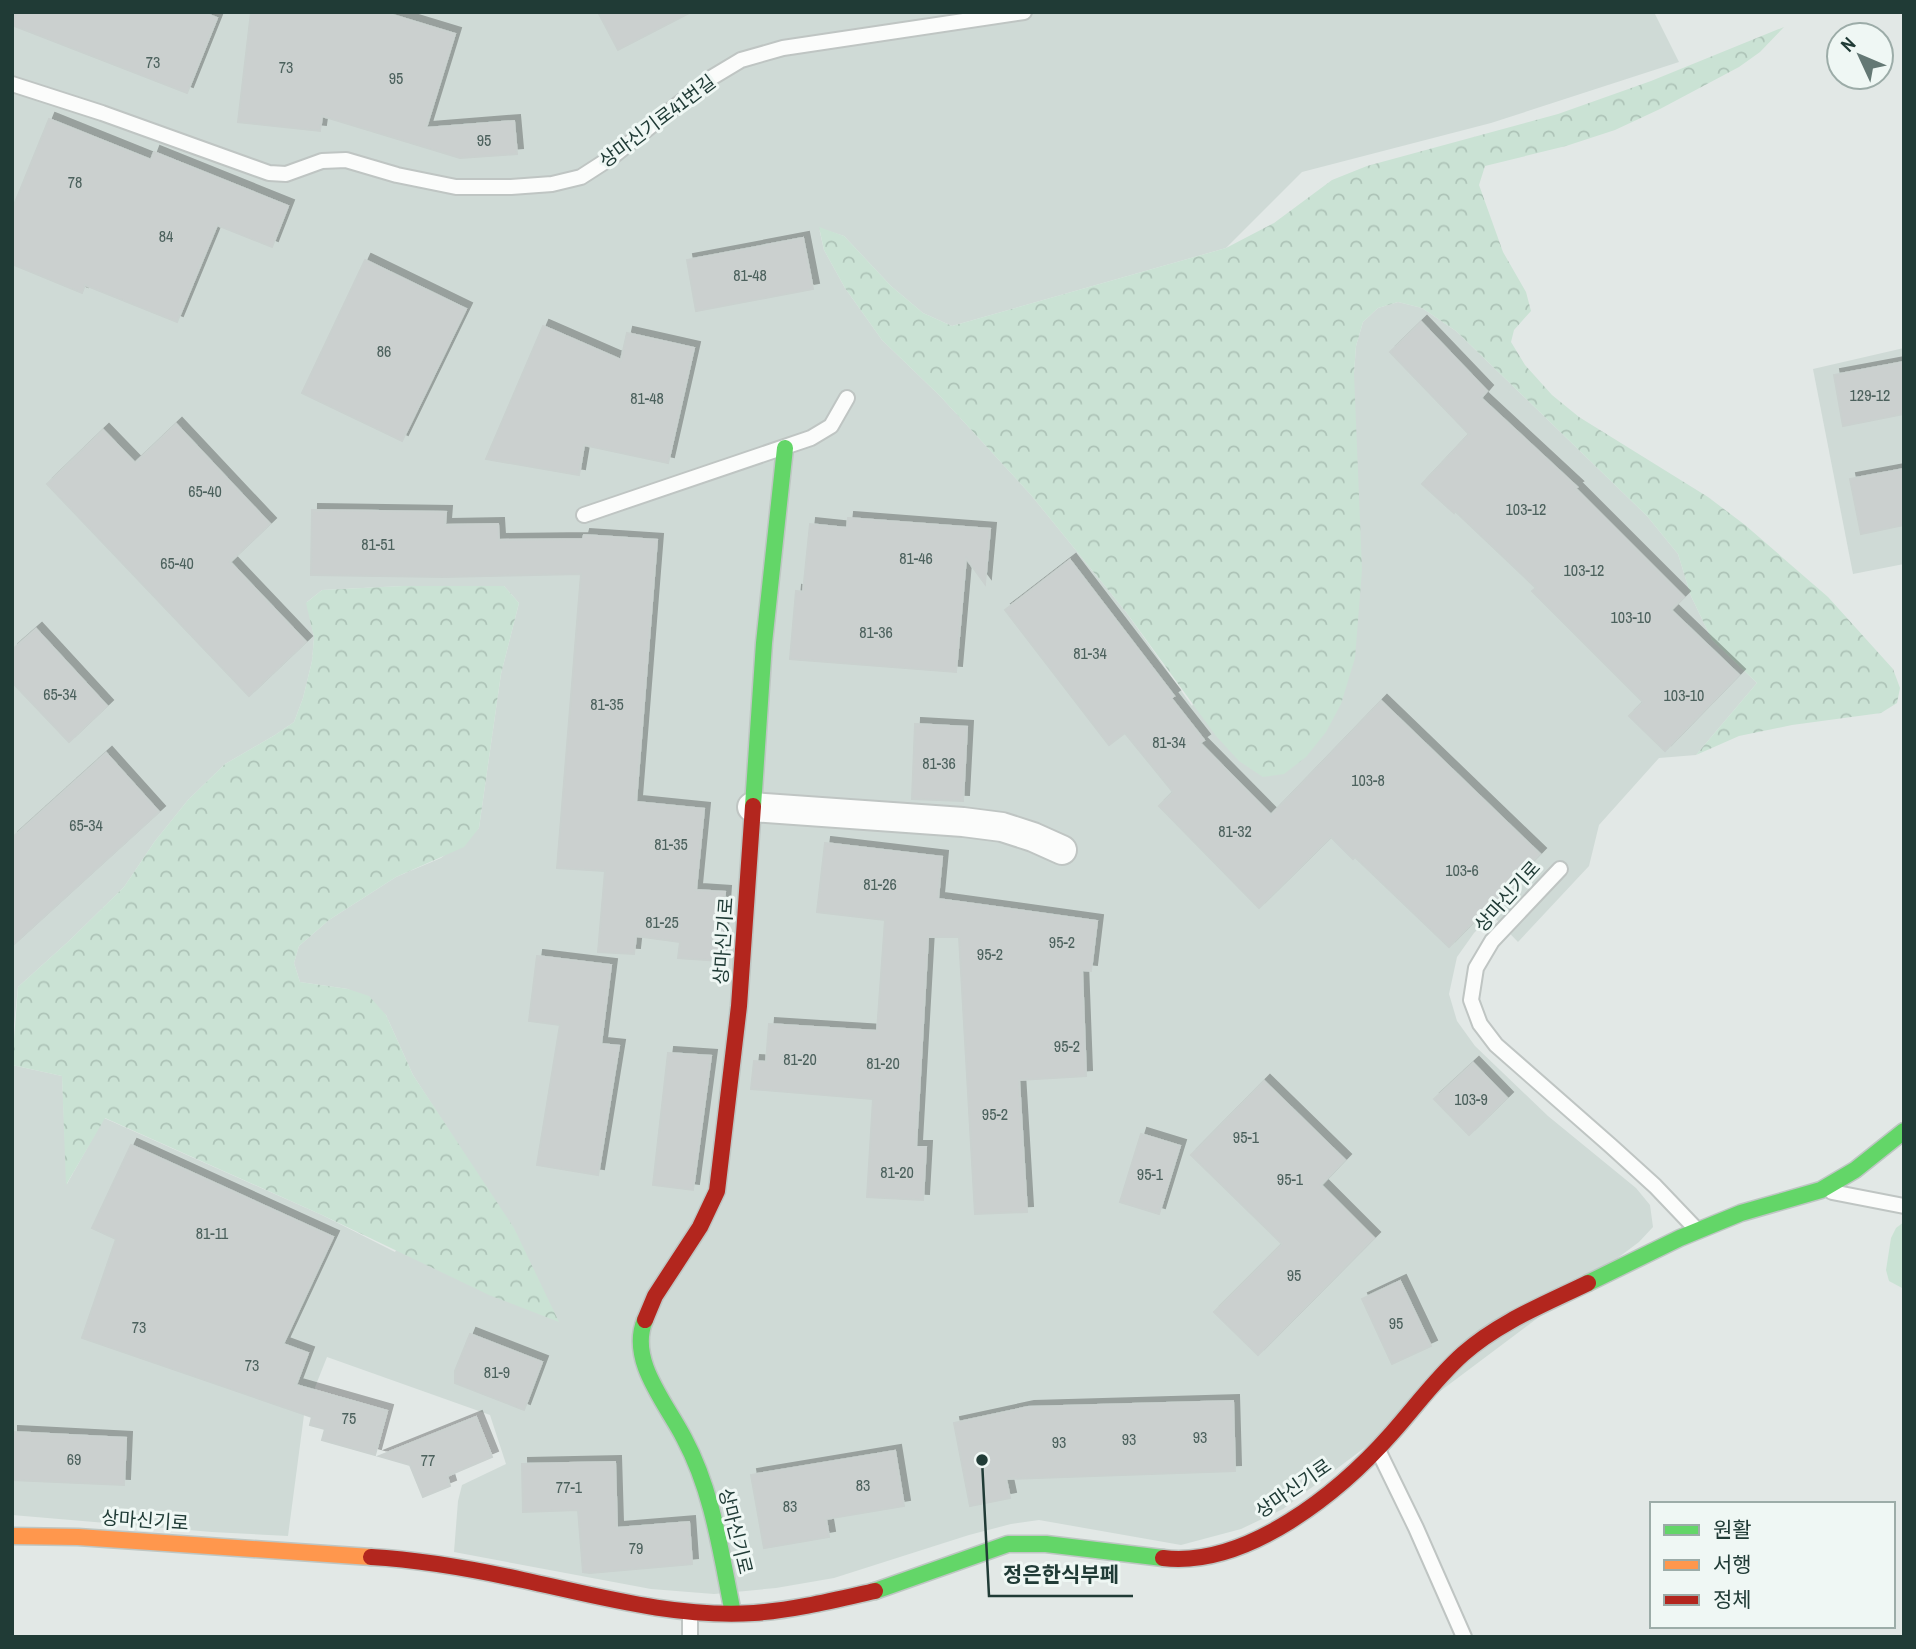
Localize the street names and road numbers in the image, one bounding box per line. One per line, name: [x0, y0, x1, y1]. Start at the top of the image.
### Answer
street label: 상마신기로41번길: [593, 69, 721, 173]
street label: 상마신기로: [1468, 855, 1546, 937]
street label: 상마신기로: [707, 896, 739, 986]
street label: 상마신기로: [1250, 1452, 1336, 1524]
street label: 상마신기로: [713, 1485, 759, 1577]
street label: 상마신기로: [100, 1504, 190, 1536]

